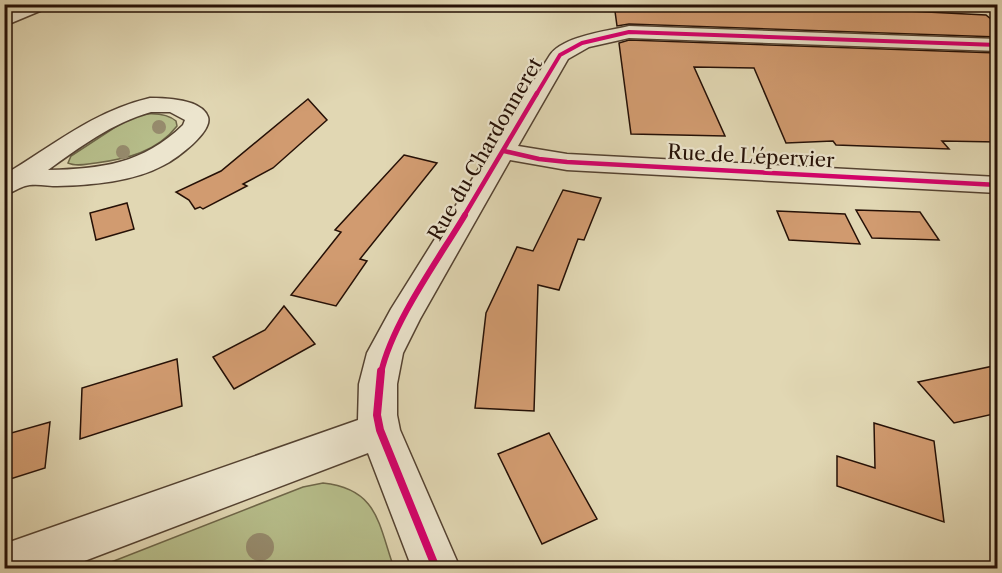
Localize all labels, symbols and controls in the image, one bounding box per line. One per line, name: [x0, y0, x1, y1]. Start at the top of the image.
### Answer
street label: Rue du Chardonneret: [423, 53, 547, 245]
street label: Rue de L'épervier: [667, 140, 836, 172]

